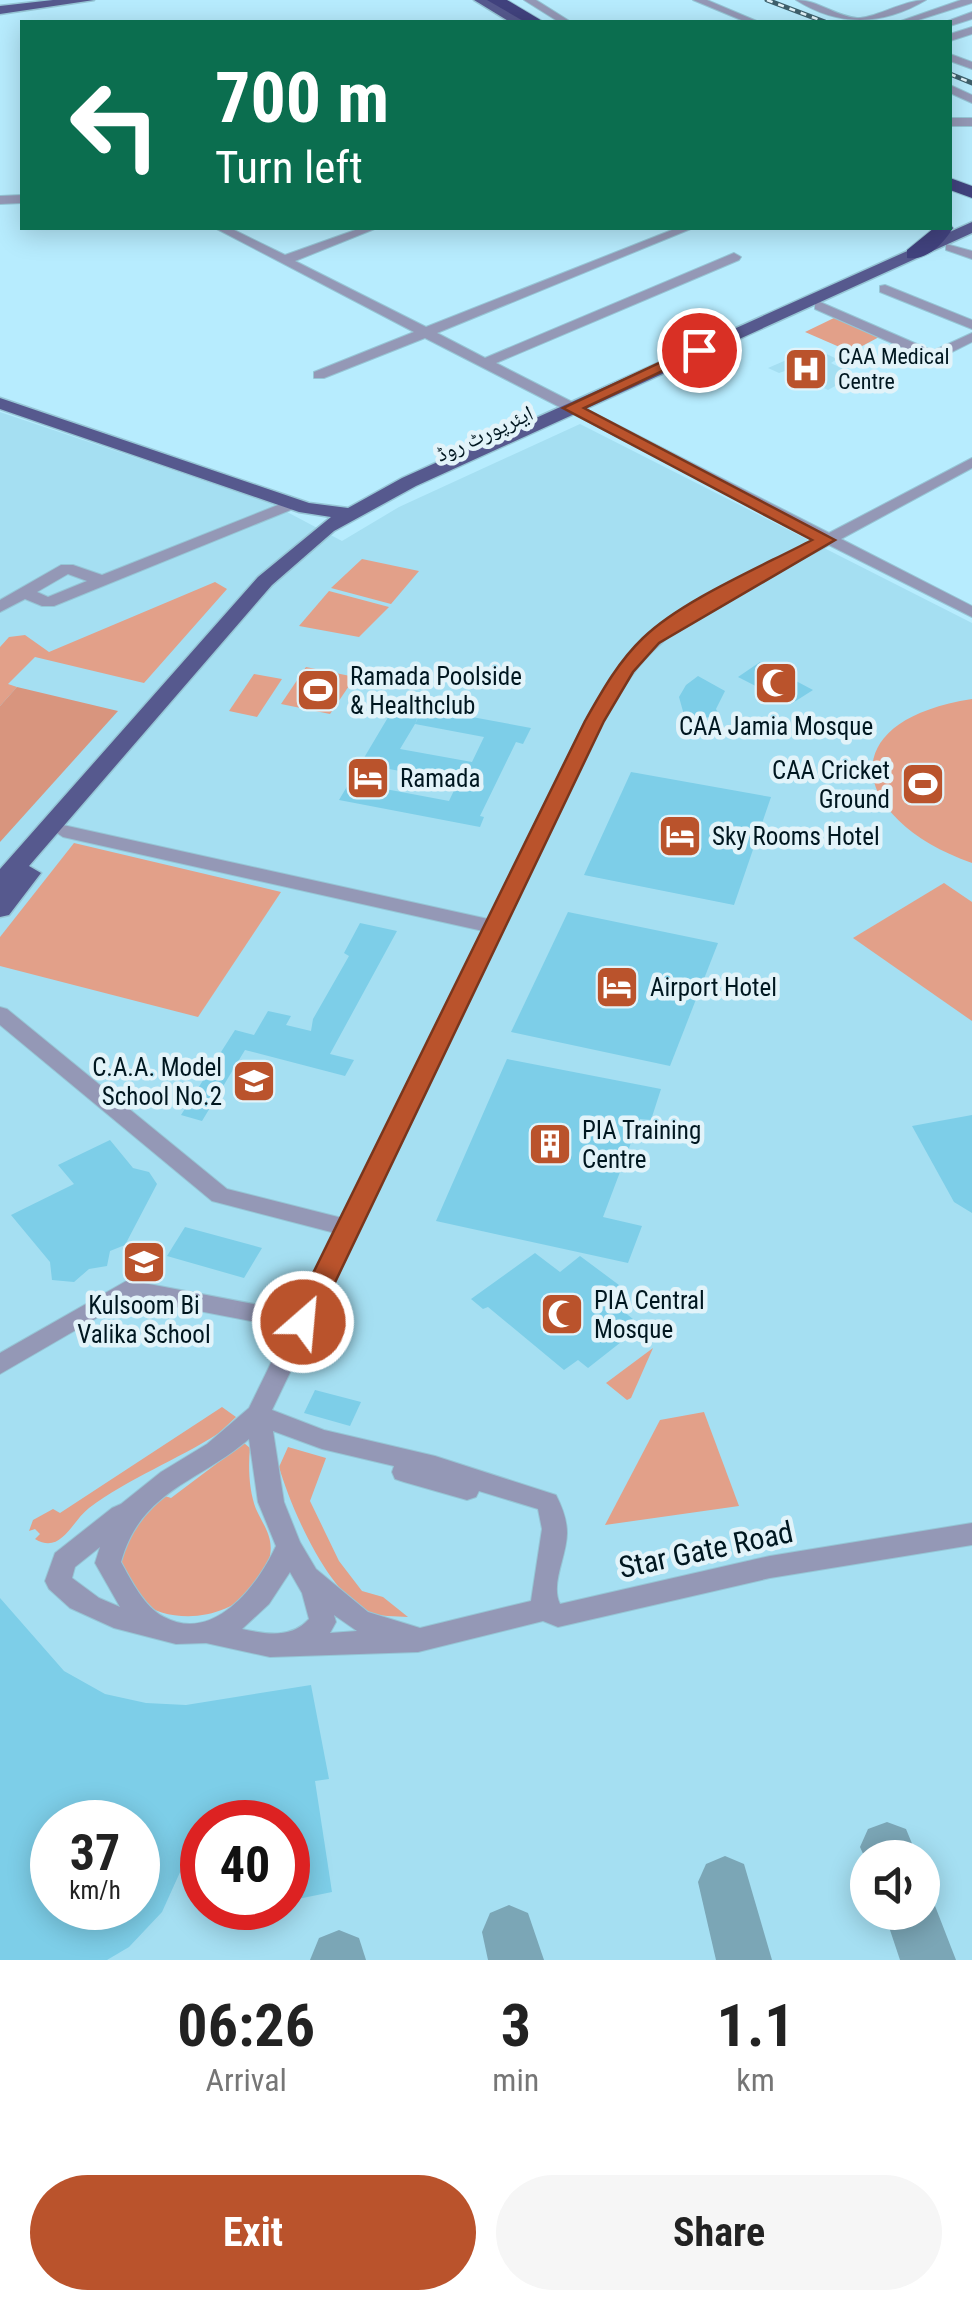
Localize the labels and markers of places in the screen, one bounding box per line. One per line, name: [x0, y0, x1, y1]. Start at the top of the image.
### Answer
pin: [657, 308, 742, 393]
place label: CAA Medical Centre: [838, 344, 950, 394]
hospital icon: CAA Medical Centre: [783, 346, 829, 392]
mosque icon: CAA Jamia Mosque: [753, 660, 799, 706]
place label: Ramada Poolside & Healthclub: [350, 662, 522, 720]
sports icon: Ramada Poolside & Healthclub: [295, 667, 341, 713]
place label: CAA Jamia Mosque: [679, 712, 873, 741]
hotel icon: Ramada: [345, 755, 391, 801]
place label: CAA Cricket Ground: [772, 756, 890, 814]
sports icon: CAA Cricket Ground: [900, 761, 946, 807]
place label: Ramada: [400, 764, 480, 793]
hotel icon: Sky Rooms Hotel: [657, 813, 703, 859]
place label: Sky Rooms Hotel: [712, 822, 880, 851]
hotel icon: Airport Hotel: [594, 964, 640, 1010]
place label: Airport Hotel: [650, 973, 777, 1002]
place label: C.A.A. Model School No.2: [92, 1053, 222, 1111]
school or university icon: C.A.A. Model School No.2: [231, 1058, 277, 1104]
place label: PIA Training Centre: [582, 1116, 701, 1174]
building icon: PIA Training Centre: [527, 1121, 573, 1167]
school or university icon: Kulsoom Bi Valika School: [121, 1239, 167, 1285]
place label: PIA Central Mosque: [594, 1286, 705, 1344]
place label: Kulsoom Bi Valika School: [77, 1291, 211, 1349]
mosque icon: PIA Central Mosque: [539, 1291, 585, 1337]

